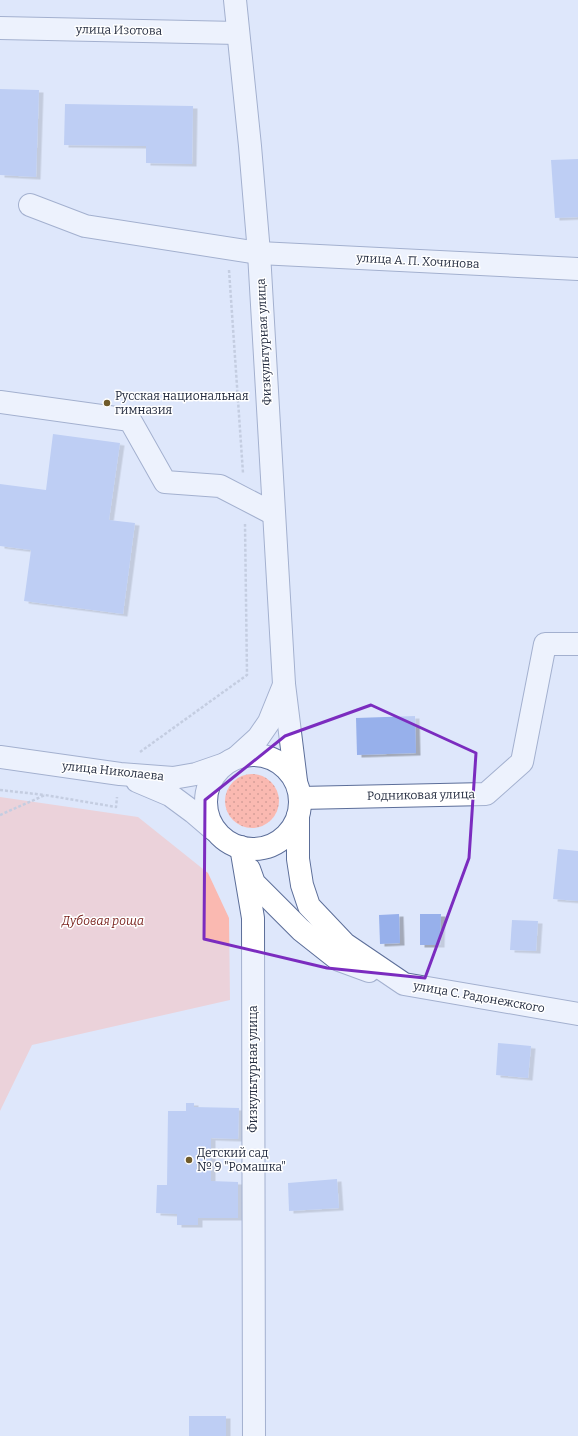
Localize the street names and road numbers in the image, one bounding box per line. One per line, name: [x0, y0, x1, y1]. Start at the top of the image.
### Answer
street label: улица Изотова: [75, 22, 163, 38]
street label: улица А. П. Хочинова: [355, 251, 480, 271]
street label: Физкультурная улица: [254, 278, 274, 406]
street label: улица Николаева: [60, 759, 165, 783]
street label: Родниковая улица: [367, 787, 476, 803]
street label: улица С. Радонежского: [411, 978, 546, 1015]
street label: Физкультурная улица: [246, 1005, 260, 1133]

